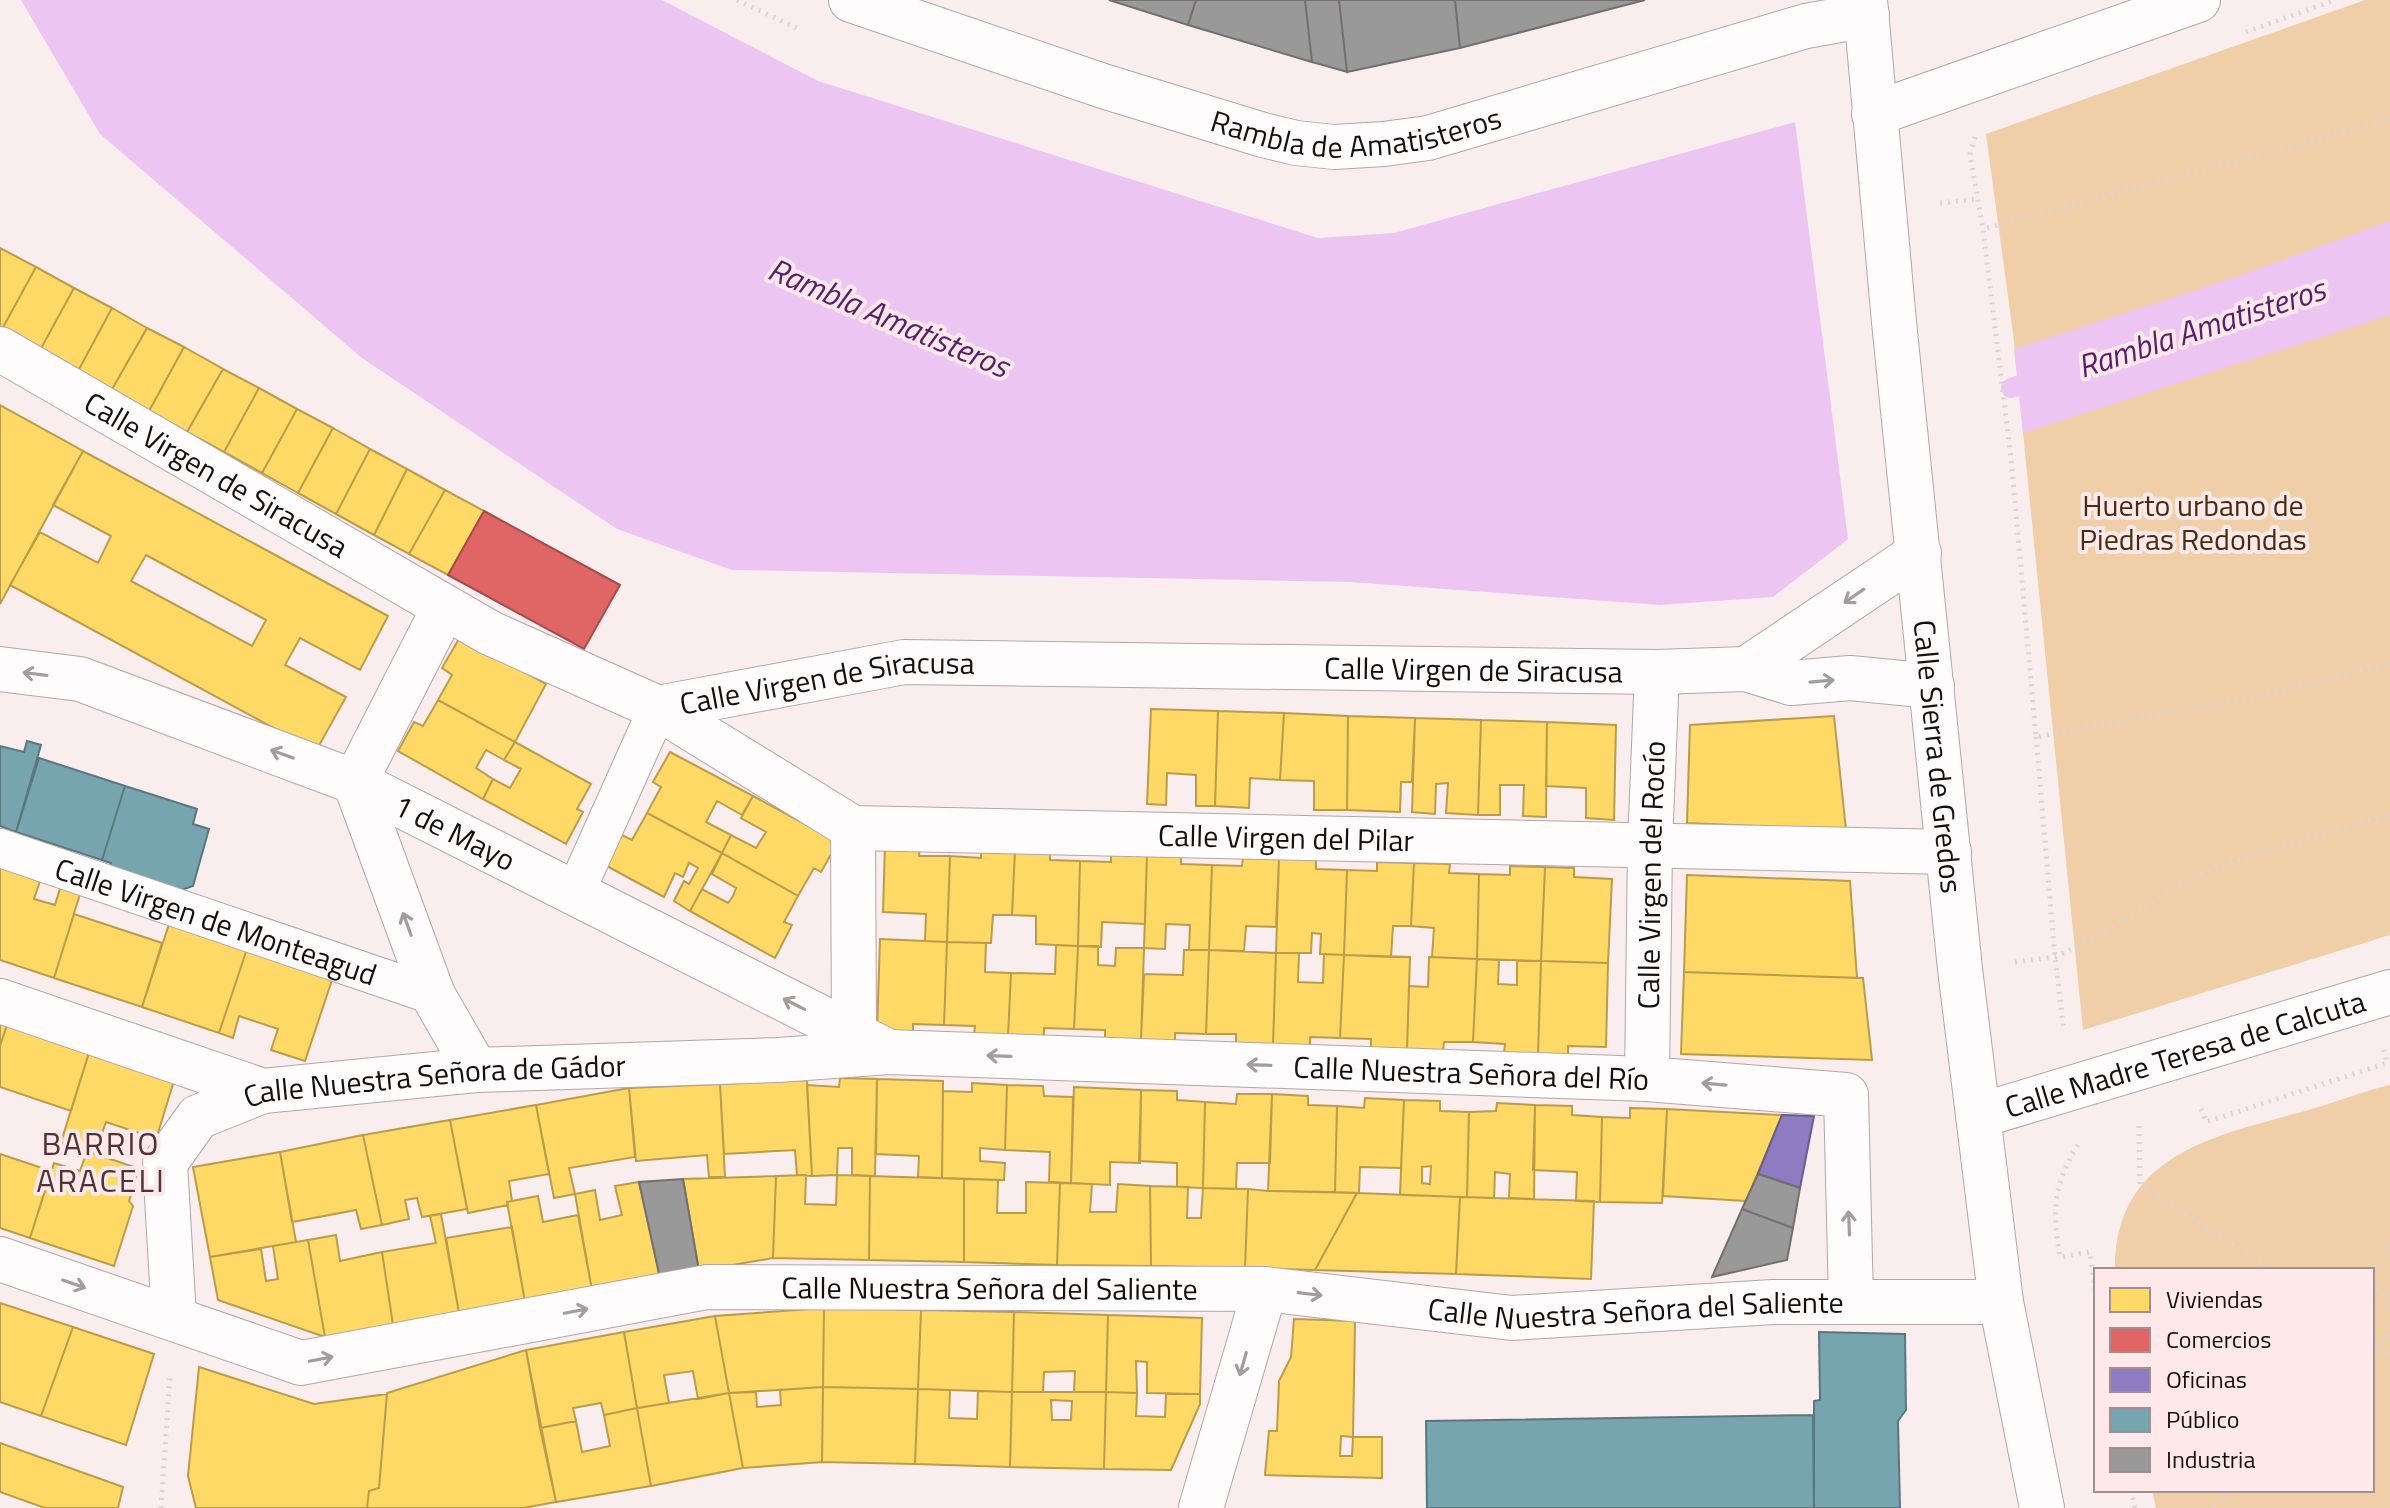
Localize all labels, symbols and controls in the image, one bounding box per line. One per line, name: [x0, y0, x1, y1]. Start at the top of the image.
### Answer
street label: Rambla de Amatisteros: [1205, 95, 1507, 170]
water label: Rambla Amatisteros: [761, 245, 1019, 390]
water label: Rambla Amatisteros: [2071, 264, 2333, 390]
street label: Calle Virgen de Siracusa: [76, 380, 357, 569]
park label: Huerto urbano de Piedras Redondas: [2079, 482, 2307, 562]
one-way arrow: [1843, 588, 1865, 604]
street label: Calle Sierra de Gredos: [1902, 618, 1975, 895]
street label: Calle Virgen de Siracusa: [676, 639, 975, 726]
street label: Calle Virgen de Siracusa: [1324, 645, 1623, 695]
one-way arrow: [23, 666, 49, 681]
one-way arrow: [1808, 673, 1835, 688]
street label: Calle Virgen del Rocío: [1625, 740, 1677, 1010]
one-way arrow: [270, 746, 294, 760]
street label: 1 de Mayo: [386, 782, 524, 883]
street label: Calle Virgen del Pilar: [1158, 812, 1414, 863]
street label: Calle Virgen de Monteagud: [49, 845, 383, 997]
one-way arrow: [399, 912, 413, 937]
street label: Calle Madre Teresa de Calcuta: [1999, 978, 2371, 1130]
one-way arrow: [783, 996, 807, 1011]
street label: Calle Nuestra Señora de Gádor: [236, 1042, 627, 1120]
street label: Calle Nuestra Señora del Río: [1293, 1043, 1650, 1102]
one-way arrow: [986, 1049, 1013, 1064]
one-way arrow: [1246, 1058, 1273, 1073]
one-way arrow: [1701, 1076, 1728, 1091]
district label: BARRIO ARACELI: [36, 1119, 166, 1204]
one-way arrow: [1842, 1210, 1857, 1237]
street label: Calle Nuestra Señora del Saliente: [781, 1264, 1198, 1312]
legend: [2094, 1268, 2374, 1492]
one-way arrow: [61, 1278, 86, 1293]
street label: Calle Nuestra Señora del Saliente: [1425, 1279, 1844, 1341]
text: Viviendas: [2166, 1281, 2263, 1317]
one-way arrow: [1296, 1287, 1322, 1302]
one-way arrow: [563, 1303, 588, 1318]
text: Comercios: [2166, 1321, 2271, 1357]
one-way arrow: [1235, 1350, 1250, 1376]
one-way arrow: [307, 1351, 333, 1366]
text: Oficinas: [2166, 1361, 2247, 1397]
text: Público: [2166, 1401, 2239, 1437]
text: Industria: [2166, 1441, 2255, 1477]

